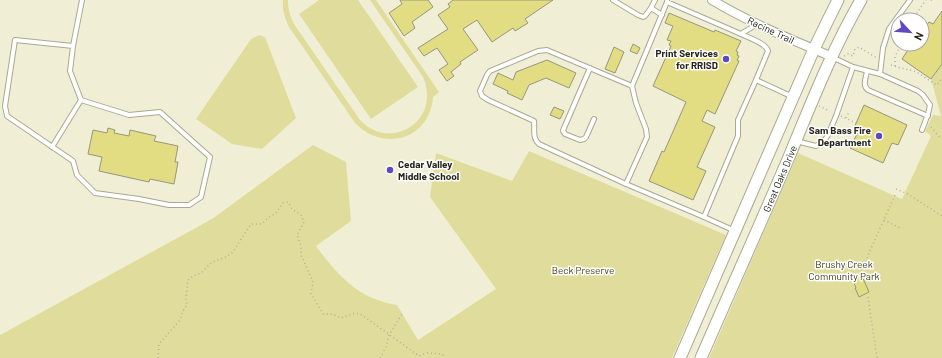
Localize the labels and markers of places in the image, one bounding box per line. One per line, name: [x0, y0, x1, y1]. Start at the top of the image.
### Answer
place label: Print Services for RRISD: [656, 47, 718, 71]
marker: Print Services for RRISD: [721, 54, 731, 64]
place label: Sam Bass Fire Department: [809, 124, 872, 148]
marker: Sam Bass Fire Department: [874, 131, 884, 141]
place label: Cedar Valley Middle School: [398, 158, 459, 182]
marker: Cedar Valley Middle School: [385, 165, 395, 175]

